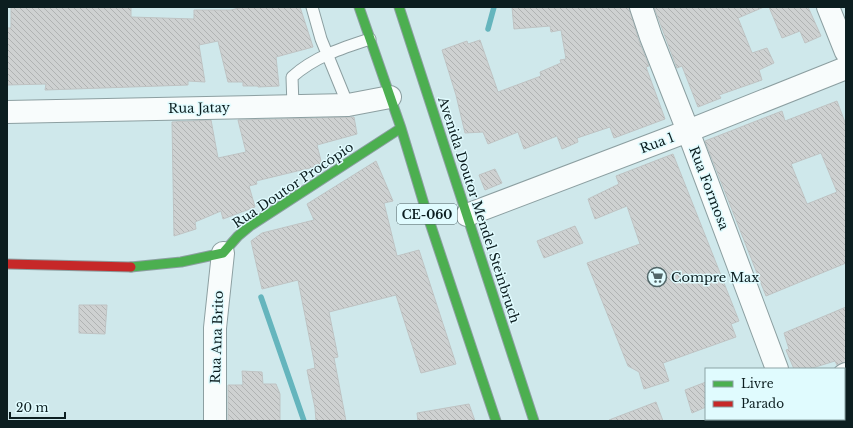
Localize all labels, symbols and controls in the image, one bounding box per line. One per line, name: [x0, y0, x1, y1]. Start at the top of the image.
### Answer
street label: Avenida Doutor Mendel Steinbruch: [434, 94, 524, 325]
street label: Rua Jatay: [168, 99, 231, 117]
street label: Rua 1: [637, 129, 677, 157]
street label: Rua Doutor Procópio: [229, 138, 357, 232]
street label: Rua Formosa: [685, 144, 733, 233]
road number: CE-060: [397, 204, 457, 224]
supermarket icon: Compre Max: [646, 266, 668, 288]
place label: Compre Max: [671, 269, 759, 286]
street label: Rua Ana Brito: [207, 290, 227, 384]
legend: [705, 368, 845, 420]
text: Livre: [741, 376, 774, 391]
scale bar: [10, 394, 65, 420]
text: Parado: [741, 396, 784, 411]
text: 20 m: [16, 400, 48, 415]

